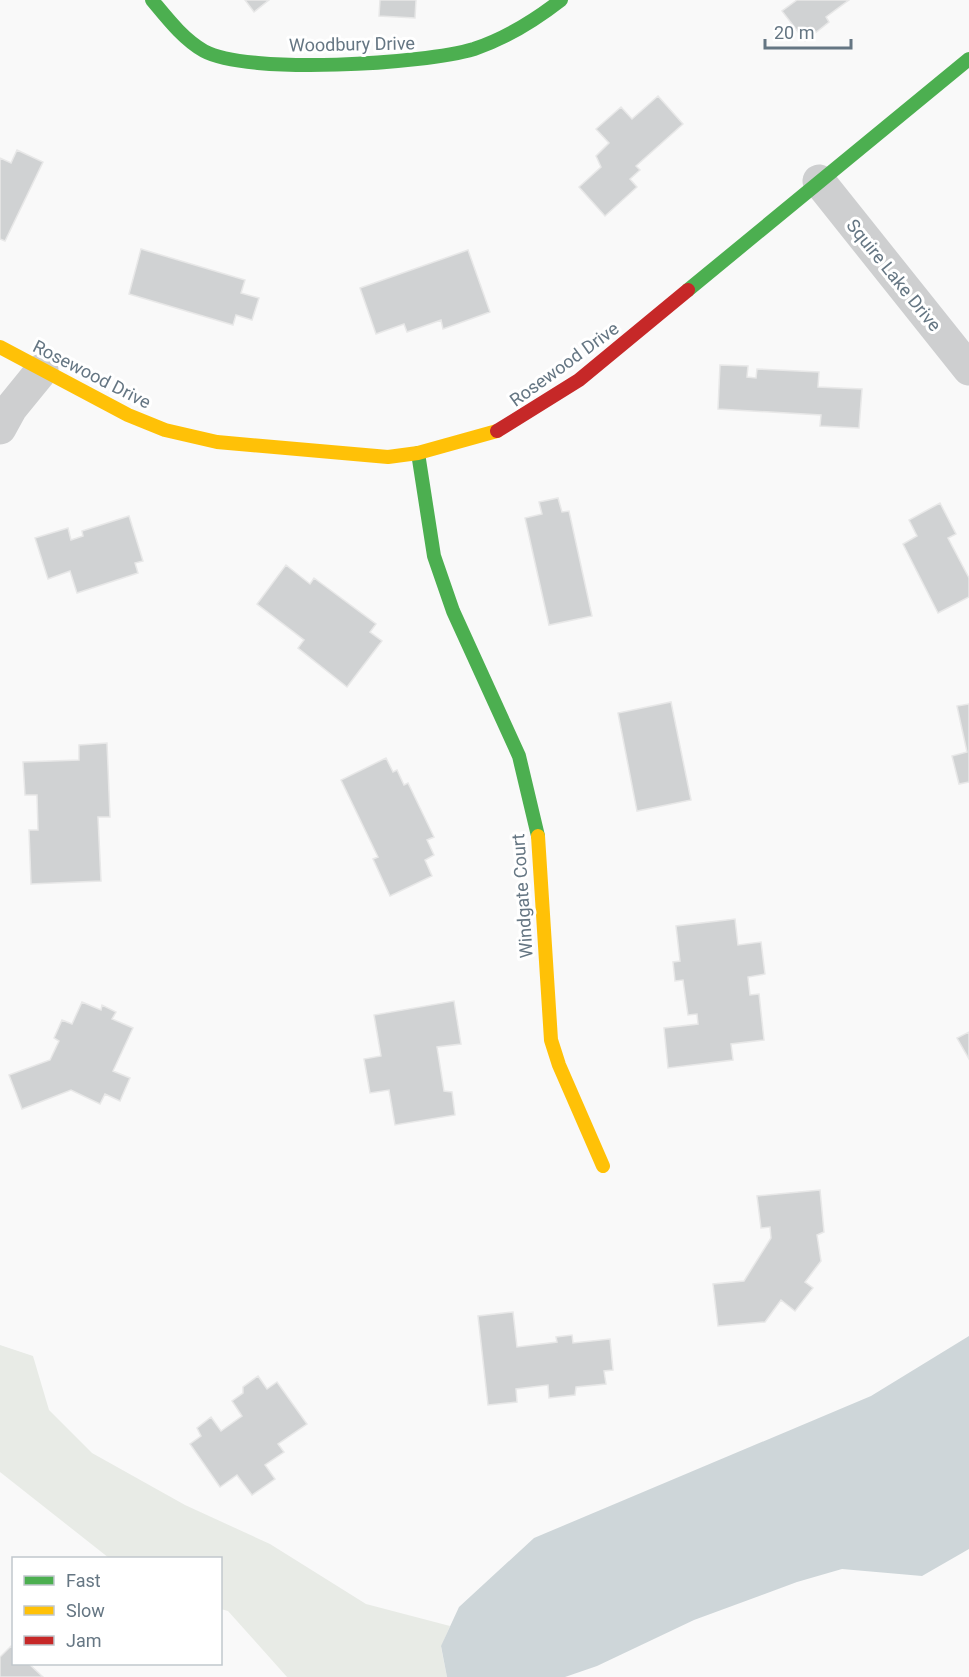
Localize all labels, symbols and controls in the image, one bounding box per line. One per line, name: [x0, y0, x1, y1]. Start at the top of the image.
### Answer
scale bar: [765, 12, 850, 50]
text: 20 m: [774, 22, 814, 43]
street label: Woodbury Drive: [289, 32, 415, 56]
street label: Squire Lake Drive: [842, 215, 946, 335]
street label: Rosewood Drive: [506, 318, 622, 410]
street label: Rosewood Drive: [30, 335, 154, 413]
street label: Windgate Court: [507, 833, 537, 959]
legend: [12, 1557, 222, 1665]
text: Fast: [66, 1570, 101, 1591]
text: Slow: [66, 1600, 105, 1621]
text: Jam: [66, 1630, 102, 1651]

